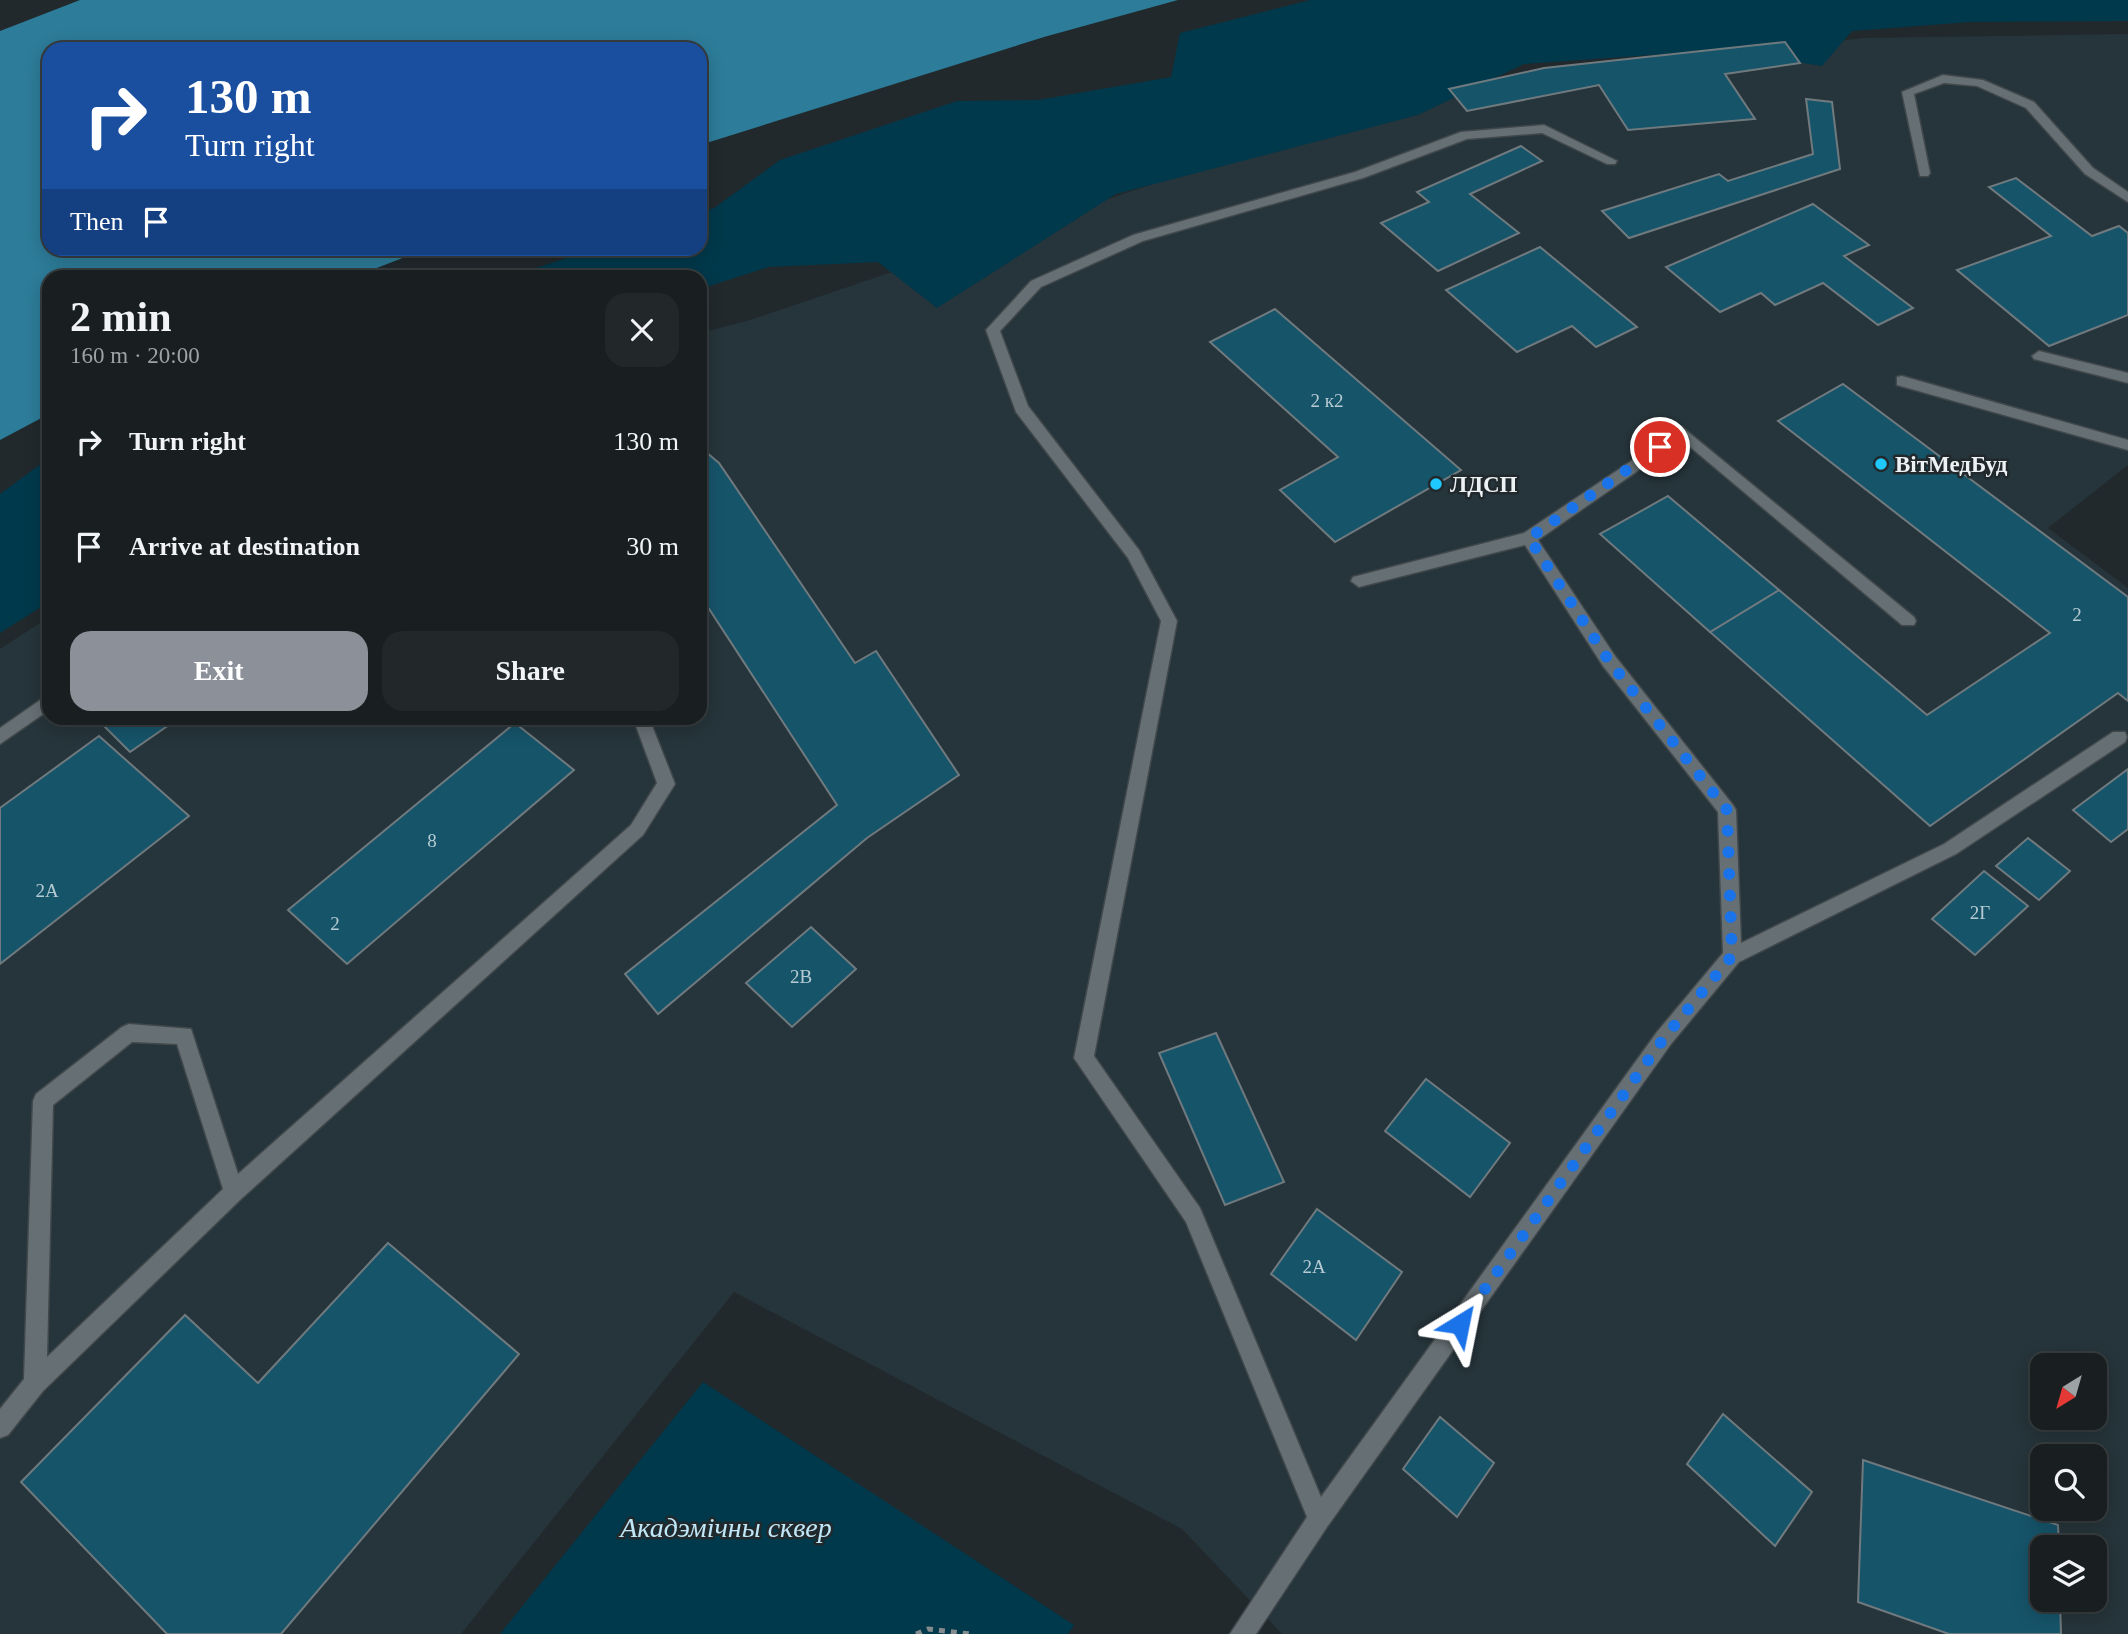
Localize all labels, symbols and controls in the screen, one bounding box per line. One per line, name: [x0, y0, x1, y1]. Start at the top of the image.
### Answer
text: 130 m: [185, 69, 312, 124]
icon: right: [70, 70, 161, 161]
text: Turn right: [185, 127, 315, 163]
icon: arrive: [137, 203, 175, 241]
text: Then: [70, 207, 123, 236]
button: close: [605, 293, 679, 367]
text: 2 min: [70, 294, 172, 340]
text: 160 m · 20:00: [70, 343, 200, 368]
house number: 2 к2: [1311, 390, 1343, 411]
pin: [1630, 417, 1690, 477]
icon: right: [70, 423, 108, 461]
text: Turn right: [129, 427, 246, 456]
text: 130 m: [613, 427, 679, 456]
icon: arrive: [1641, 428, 1679, 466]
place label: ВітМедБуд: [1895, 452, 2008, 477]
marker: ВітМедБуд: [1873, 456, 1889, 472]
place label: ЛДСП: [1450, 472, 1518, 497]
marker: ЛДСП: [1428, 476, 1444, 492]
icon: arrive: [70, 528, 108, 566]
text: Arrive at destination: [129, 532, 360, 561]
text: 30 m: [626, 532, 679, 561]
house number: 2: [2072, 604, 2082, 625]
button: Exit: [70, 631, 368, 711]
button: Share: [382, 631, 679, 711]
house number: 8: [427, 830, 437, 851]
house number: 2А: [35, 880, 59, 901]
house number: 2Г: [1970, 902, 1990, 923]
house number: 2: [330, 913, 340, 934]
house number: 2В: [790, 966, 812, 987]
house number: 2А: [1302, 1256, 1326, 1277]
position arrow: [1423, 1287, 1497, 1361]
north arrow: [2030, 1353, 2107, 1430]
map controls: [2030, 1353, 2107, 1612]
button: search: [2030, 1444, 2107, 1521]
park label: Акадэмічны сквер: [618, 1512, 832, 1543]
button: layers: [2030, 1535, 2107, 1612]

